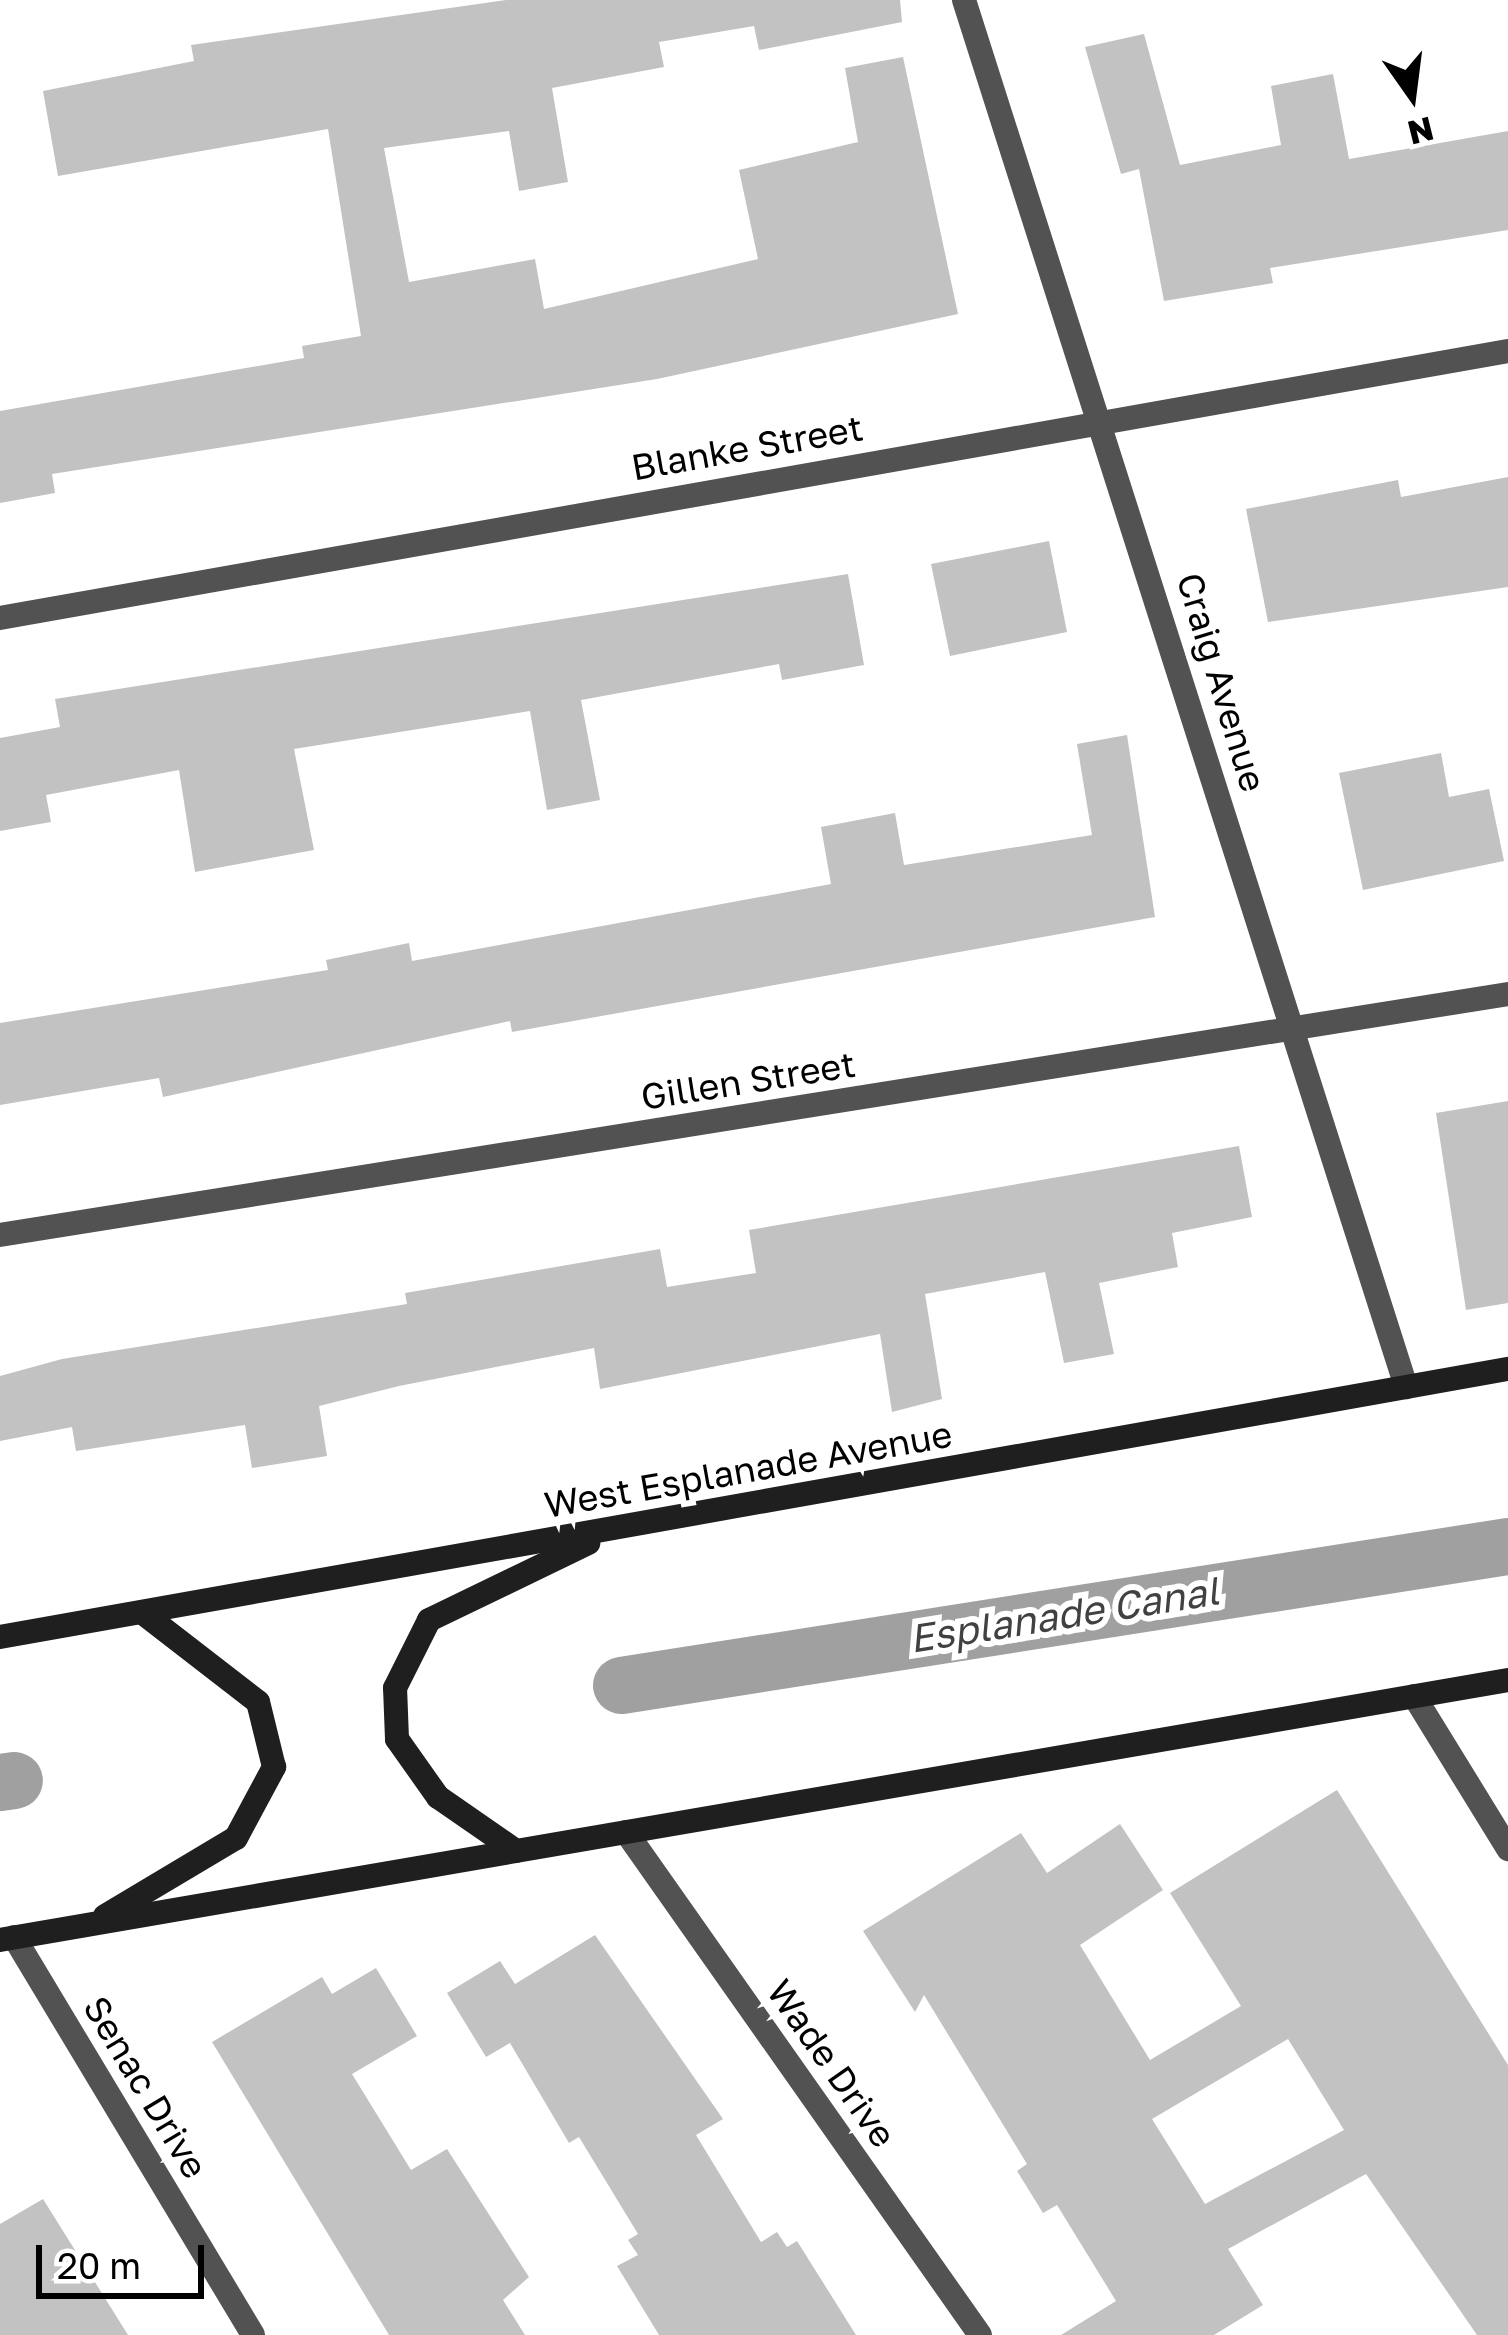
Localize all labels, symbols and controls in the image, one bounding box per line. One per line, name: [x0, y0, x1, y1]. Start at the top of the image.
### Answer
north arrow: [1352, 36, 1472, 156]
text: N: [1404, 109, 1438, 153]
street label: Blanke Street: [628, 405, 866, 489]
street label: Craig Avenue: [1168, 567, 1276, 797]
street label: Gillen Street: [638, 1042, 858, 1118]
street label: West Esplanade Avenue: [541, 1412, 955, 1526]
water label: Esplanade Canal: [906, 1567, 1222, 1663]
street label: Wade Drive: [758, 1971, 906, 2155]
street label: Senac Drive: [75, 1988, 217, 2186]
scale bar: [42, 2221, 210, 2295]
text: 20 m: [57, 2244, 141, 2287]

